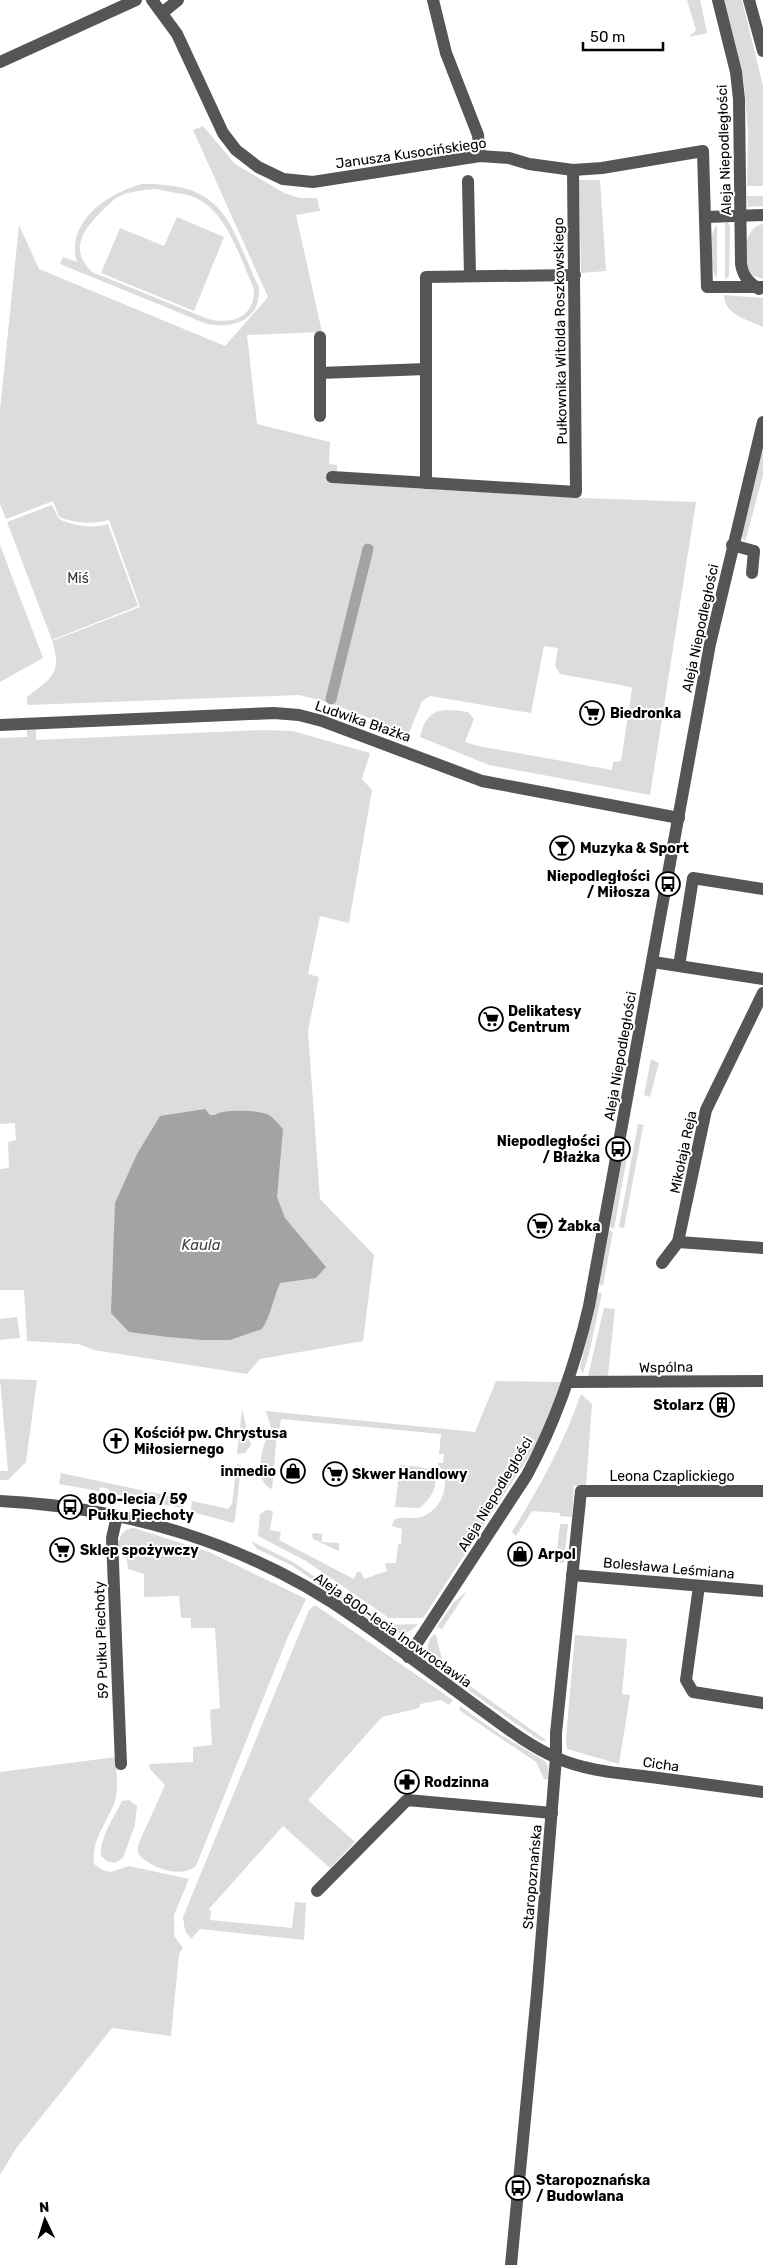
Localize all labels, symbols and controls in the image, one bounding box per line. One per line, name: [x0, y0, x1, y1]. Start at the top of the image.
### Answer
scale bar: [583, 20, 663, 52]
text: 50 m: [590, 28, 625, 46]
street label: Aleja Niepodległości: [714, 84, 735, 216]
street label: Janusza Kusocińskiego: [335, 134, 488, 173]
street label: Pułkownika Witolda Roszkowskiego: [550, 217, 571, 445]
street label: Aleja Niepodległości: [679, 562, 722, 694]
park label: Miś: [67, 570, 89, 587]
street label: Ludwika Błażka: [313, 697, 413, 746]
supermarket icon: Biedronka: [579, 700, 605, 726]
place label: Biedronka: [610, 705, 681, 722]
bar icon: Muzyka & Sport: [549, 835, 575, 861]
place label: Muzyka & Sport: [580, 840, 689, 857]
place label: Niepodległości / Miłosza: [547, 868, 650, 901]
bus stop icon: Niepodległości / Miłosza: [655, 871, 681, 897]
street label: Aleja Niepodległości: [601, 990, 640, 1122]
place label: Delikatesy Centrum: [508, 1003, 582, 1036]
supermarket icon: Delikatesy Centrum: [478, 1006, 504, 1032]
street label: Mikołaja Reja: [666, 1109, 701, 1195]
place label: Niepodległości / Błażka: [497, 1133, 600, 1166]
bus stop icon: Niepodległości / Błażka: [605, 1136, 631, 1162]
supermarket icon: Żabka: [527, 1213, 553, 1239]
place label: Żabka: [558, 1217, 601, 1235]
water label: Kaula: [181, 1236, 221, 1254]
street label: Wspólna: [639, 1359, 693, 1376]
building icon: Stolarz: [709, 1392, 735, 1418]
place label: Stolarz: [653, 1397, 704, 1414]
place label: Kościół pw. Chrystusa Miłosiernego: [134, 1425, 287, 1458]
church icon: Kościół pw. Chrystusa Miłosiernego: [103, 1428, 129, 1454]
street label: Aleja Niepodległości: [454, 1434, 536, 1555]
shop icon: inmedio: [280, 1458, 306, 1484]
supermarket icon: Skwer Handlowy: [322, 1461, 348, 1487]
place label: inmedio: [220, 1463, 276, 1480]
place label: Skwer Handlowy: [352, 1466, 468, 1483]
street label: Leona Czaplickiego: [609, 1468, 735, 1485]
place label: 800-lecia / 59 Pułku Piechoty: [88, 1491, 195, 1524]
bus stop icon: 800-lecia / 59 Pułku Piechoty: [57, 1494, 83, 1520]
supermarket icon: Sklep spożywczy: [49, 1537, 75, 1563]
shop icon: Arpol: [507, 1541, 533, 1567]
place label: Sklep spożywczy: [80, 1542, 199, 1559]
place label: Arpol: [538, 1546, 576, 1563]
street label: Bolesława Leśmiana: [602, 1554, 735, 1583]
street label: Aleja 800-lecia Inowrocławia: [311, 1569, 475, 1691]
street label: 59 Pułku Piechoty: [91, 1580, 112, 1699]
street label: Cicha: [642, 1754, 680, 1775]
pharmacy icon: Rodzinna: [394, 1769, 420, 1795]
place label: Rodzinna: [424, 1774, 489, 1791]
street label: Staropoznańska: [519, 1824, 546, 1930]
place label: Staropoznańska / Budowlana: [536, 2172, 650, 2205]
bus stop icon: Staropoznańska / Budowlana: [505, 2175, 531, 2201]
north arrow: [20, 2195, 70, 2245]
text: N: [39, 2199, 50, 2216]

